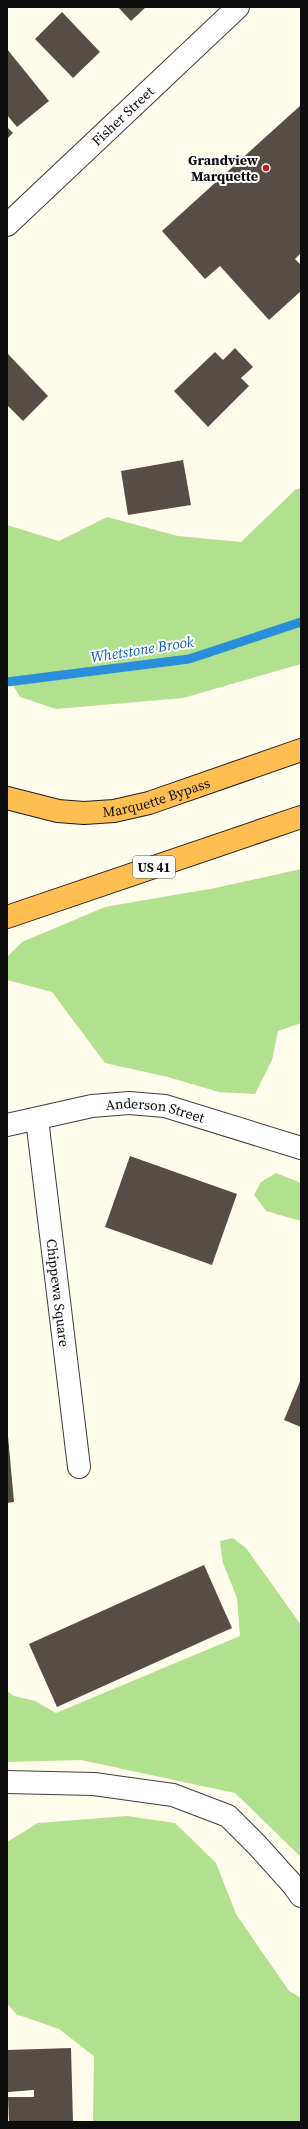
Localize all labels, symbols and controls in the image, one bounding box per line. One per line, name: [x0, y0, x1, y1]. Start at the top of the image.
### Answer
street label: Fisher Street: [87, 81, 159, 150]
place label: Grandview Marquette: [188, 150, 258, 186]
marker: Grandview Marquette: [261, 163, 271, 173]
water label: Whetstone Brook: [89, 630, 196, 668]
street label: Marquette Bypass: [102, 773, 213, 822]
road number: US 41: [133, 856, 175, 878]
street label: Anderson Street: [105, 1093, 207, 1128]
street label: Chippewa Square: [42, 1238, 74, 1348]

